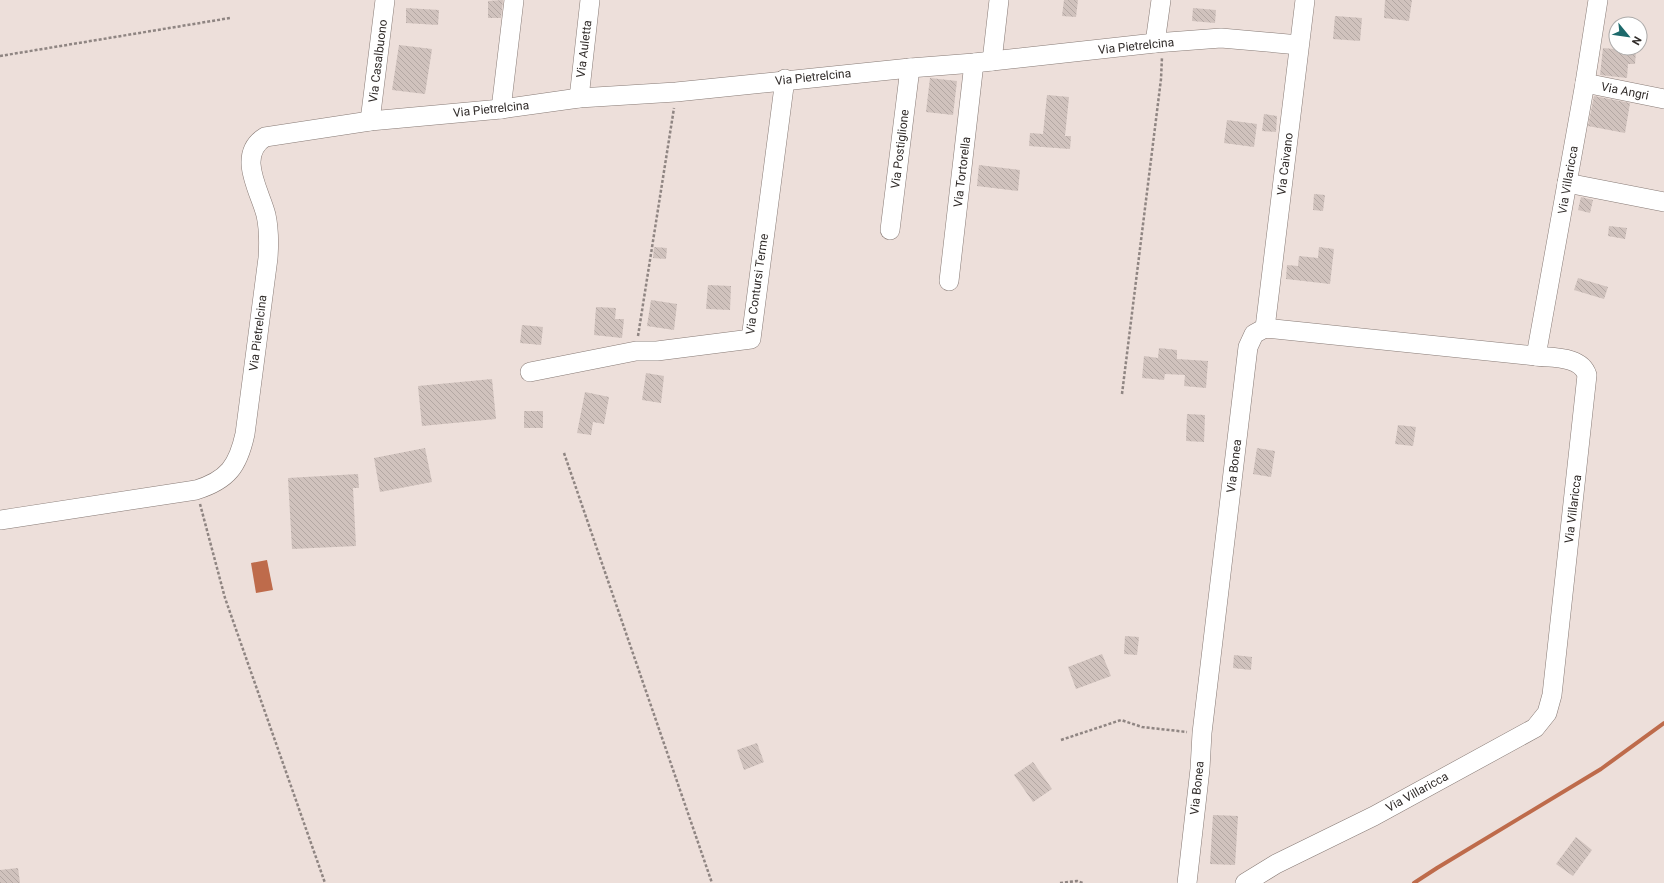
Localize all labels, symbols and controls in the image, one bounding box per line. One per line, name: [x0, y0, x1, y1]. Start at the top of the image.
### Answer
north arrow: [1608, 16, 1648, 56]
street label: Via Casalbuono: [366, 18, 390, 103]
street label: Via Auletta: [574, 19, 594, 79]
text: N: [1629, 34, 1644, 47]
street label: Via Pietrelcina: [1097, 35, 1175, 57]
street label: Via Pietrelcina: [774, 66, 852, 88]
street label: Via Angri: [1600, 80, 1650, 102]
street label: Via Pietrelcina: [452, 98, 530, 120]
street label: Via Postiglione: [888, 109, 912, 189]
street label: Via Caivano: [1274, 132, 1296, 196]
street label: Via Tortorella: [951, 136, 973, 208]
street label: Via Villaricca: [1555, 145, 1581, 215]
street label: Via Contursi Terme: [743, 233, 771, 335]
street label: Via Pietrelcina: [246, 294, 270, 372]
street label: Via Bonea: [1224, 438, 1244, 494]
street label: Via Villaricca: [1562, 474, 1584, 544]
street label: Via Bonea: [1187, 760, 1207, 816]
street label: Via Villaricca: [1383, 769, 1451, 815]

